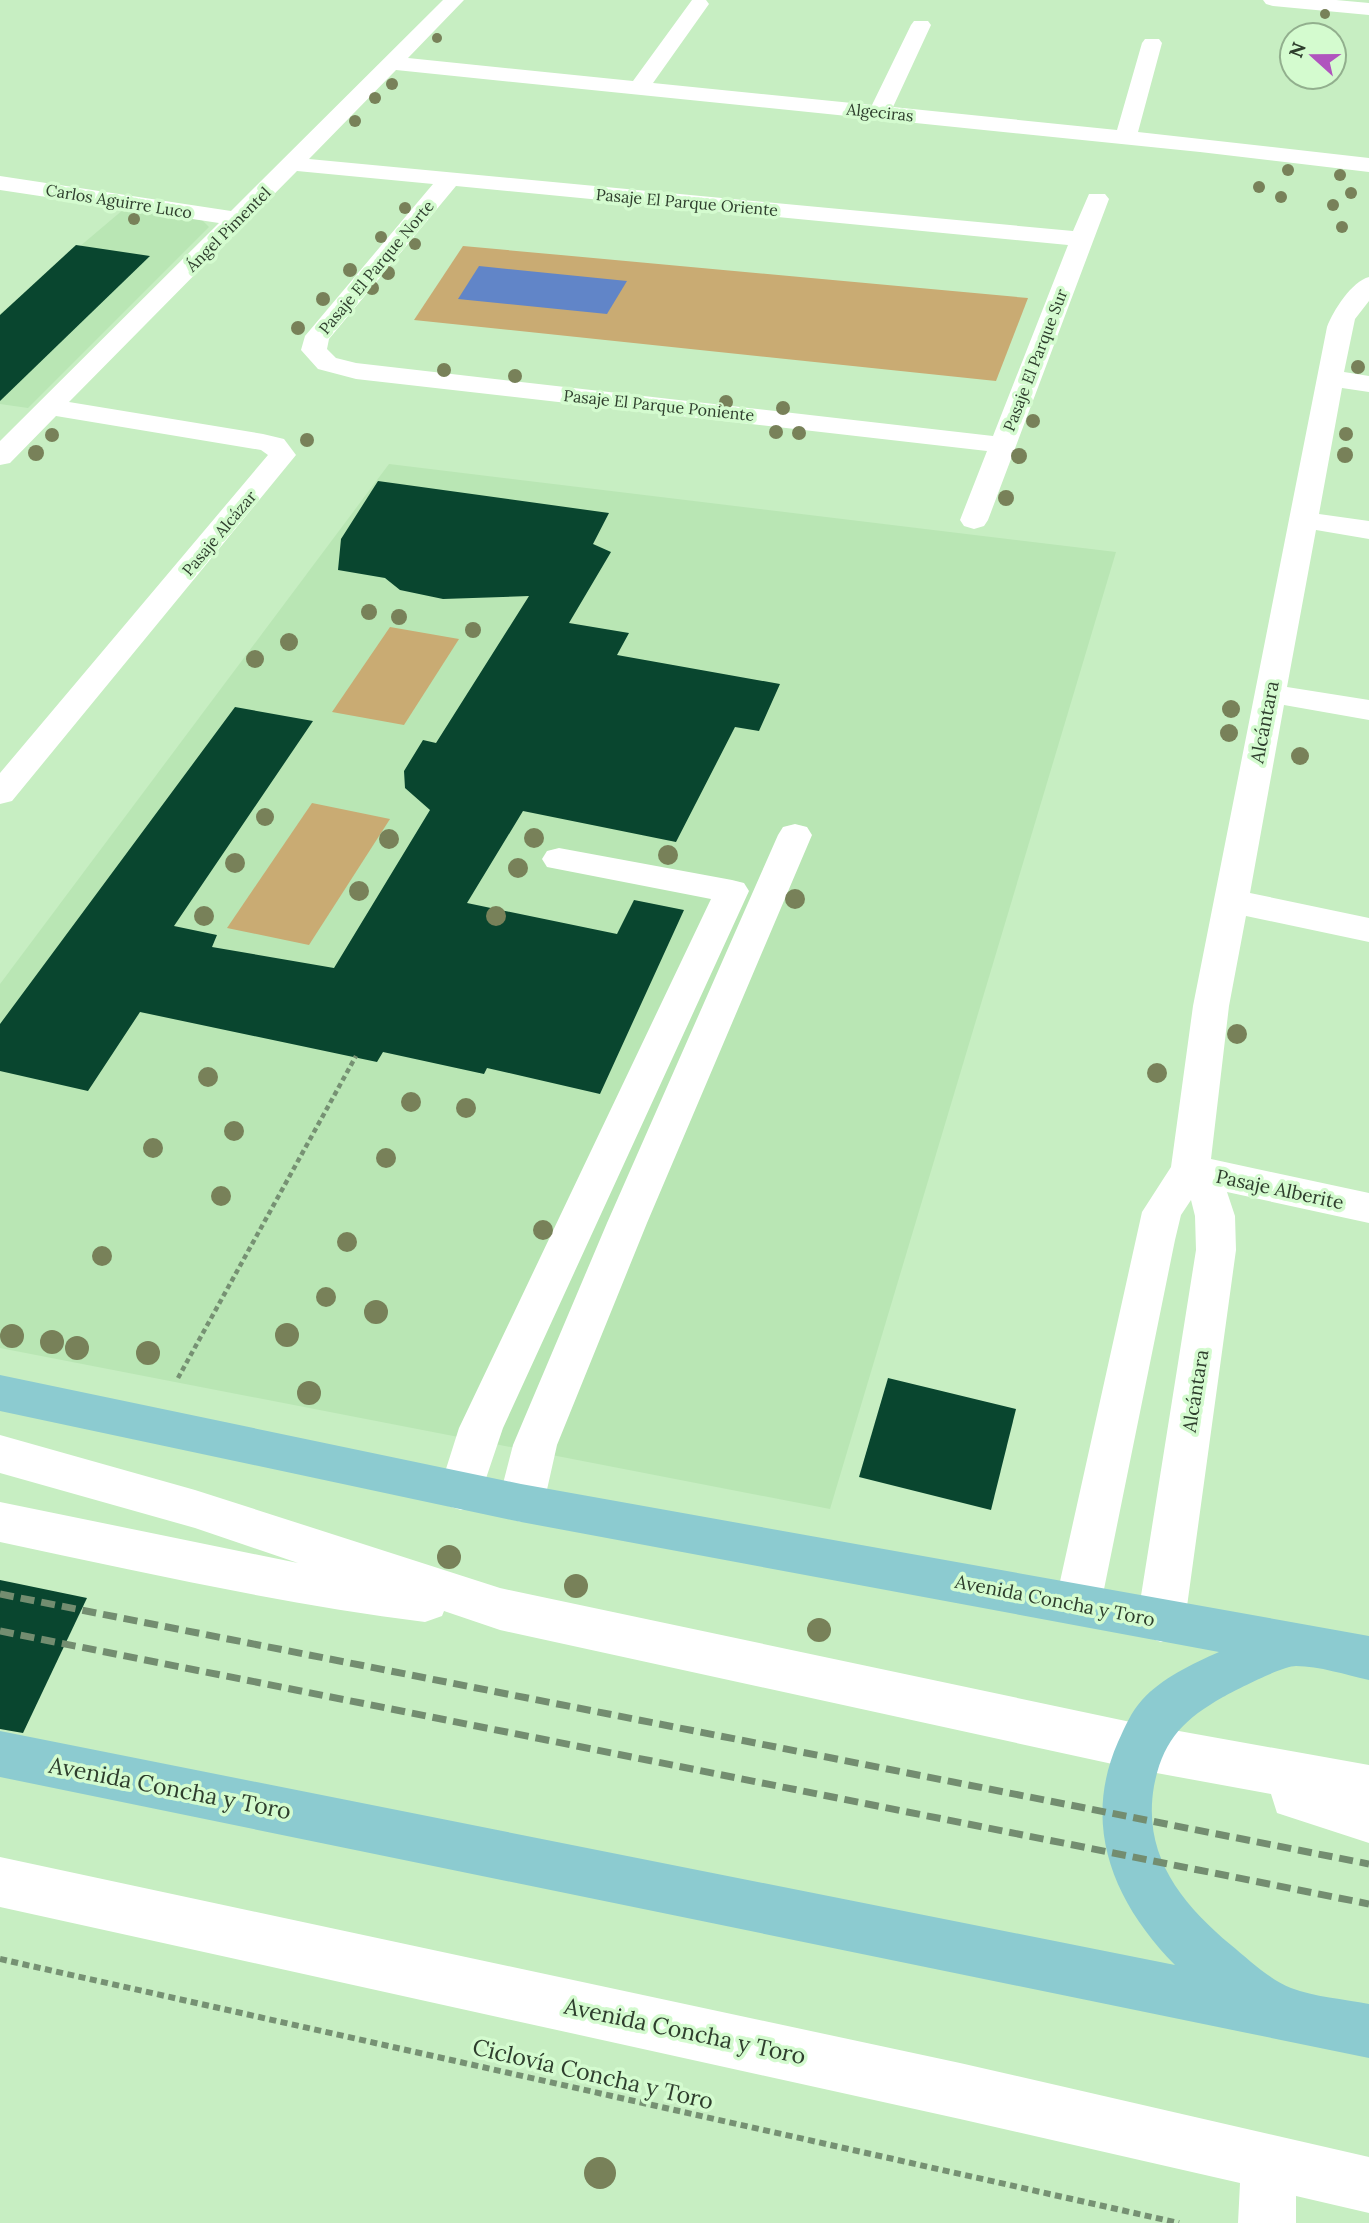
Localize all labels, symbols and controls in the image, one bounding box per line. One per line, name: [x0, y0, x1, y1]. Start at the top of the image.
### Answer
north arrow: [1278, 21, 1348, 91]
text: N: [1283, 38, 1311, 61]
street label: Algeciras: [845, 98, 914, 125]
street label: Carlos Aguirre Luco: [44, 180, 194, 222]
street label: Ángel Pimentel: [181, 182, 275, 276]
street label: Pasaje El Parque Oriente: [595, 184, 779, 220]
street label: Pasaje El Parque Norte: [314, 196, 438, 338]
street label: Pasaje El Parque Sur: [999, 286, 1071, 434]
street label: Pasaje El Parque Poniente: [563, 385, 756, 425]
street label: Pasaje Alcázar: [178, 486, 260, 580]
street label: Alcántara: [1244, 679, 1284, 766]
street label: Pasaje Alberite: [1214, 1164, 1346, 1214]
street label: Alcántara: [1176, 1348, 1213, 1435]
street label: Avenida Concha y Toro: [952, 1569, 1157, 1631]
street label: Avenida Concha y Toro: [46, 1750, 294, 1825]
street label: Avenida Concha y Toro: [561, 1991, 808, 2070]
street label: Ciclovía Concha y Toro: [470, 2032, 716, 2115]

